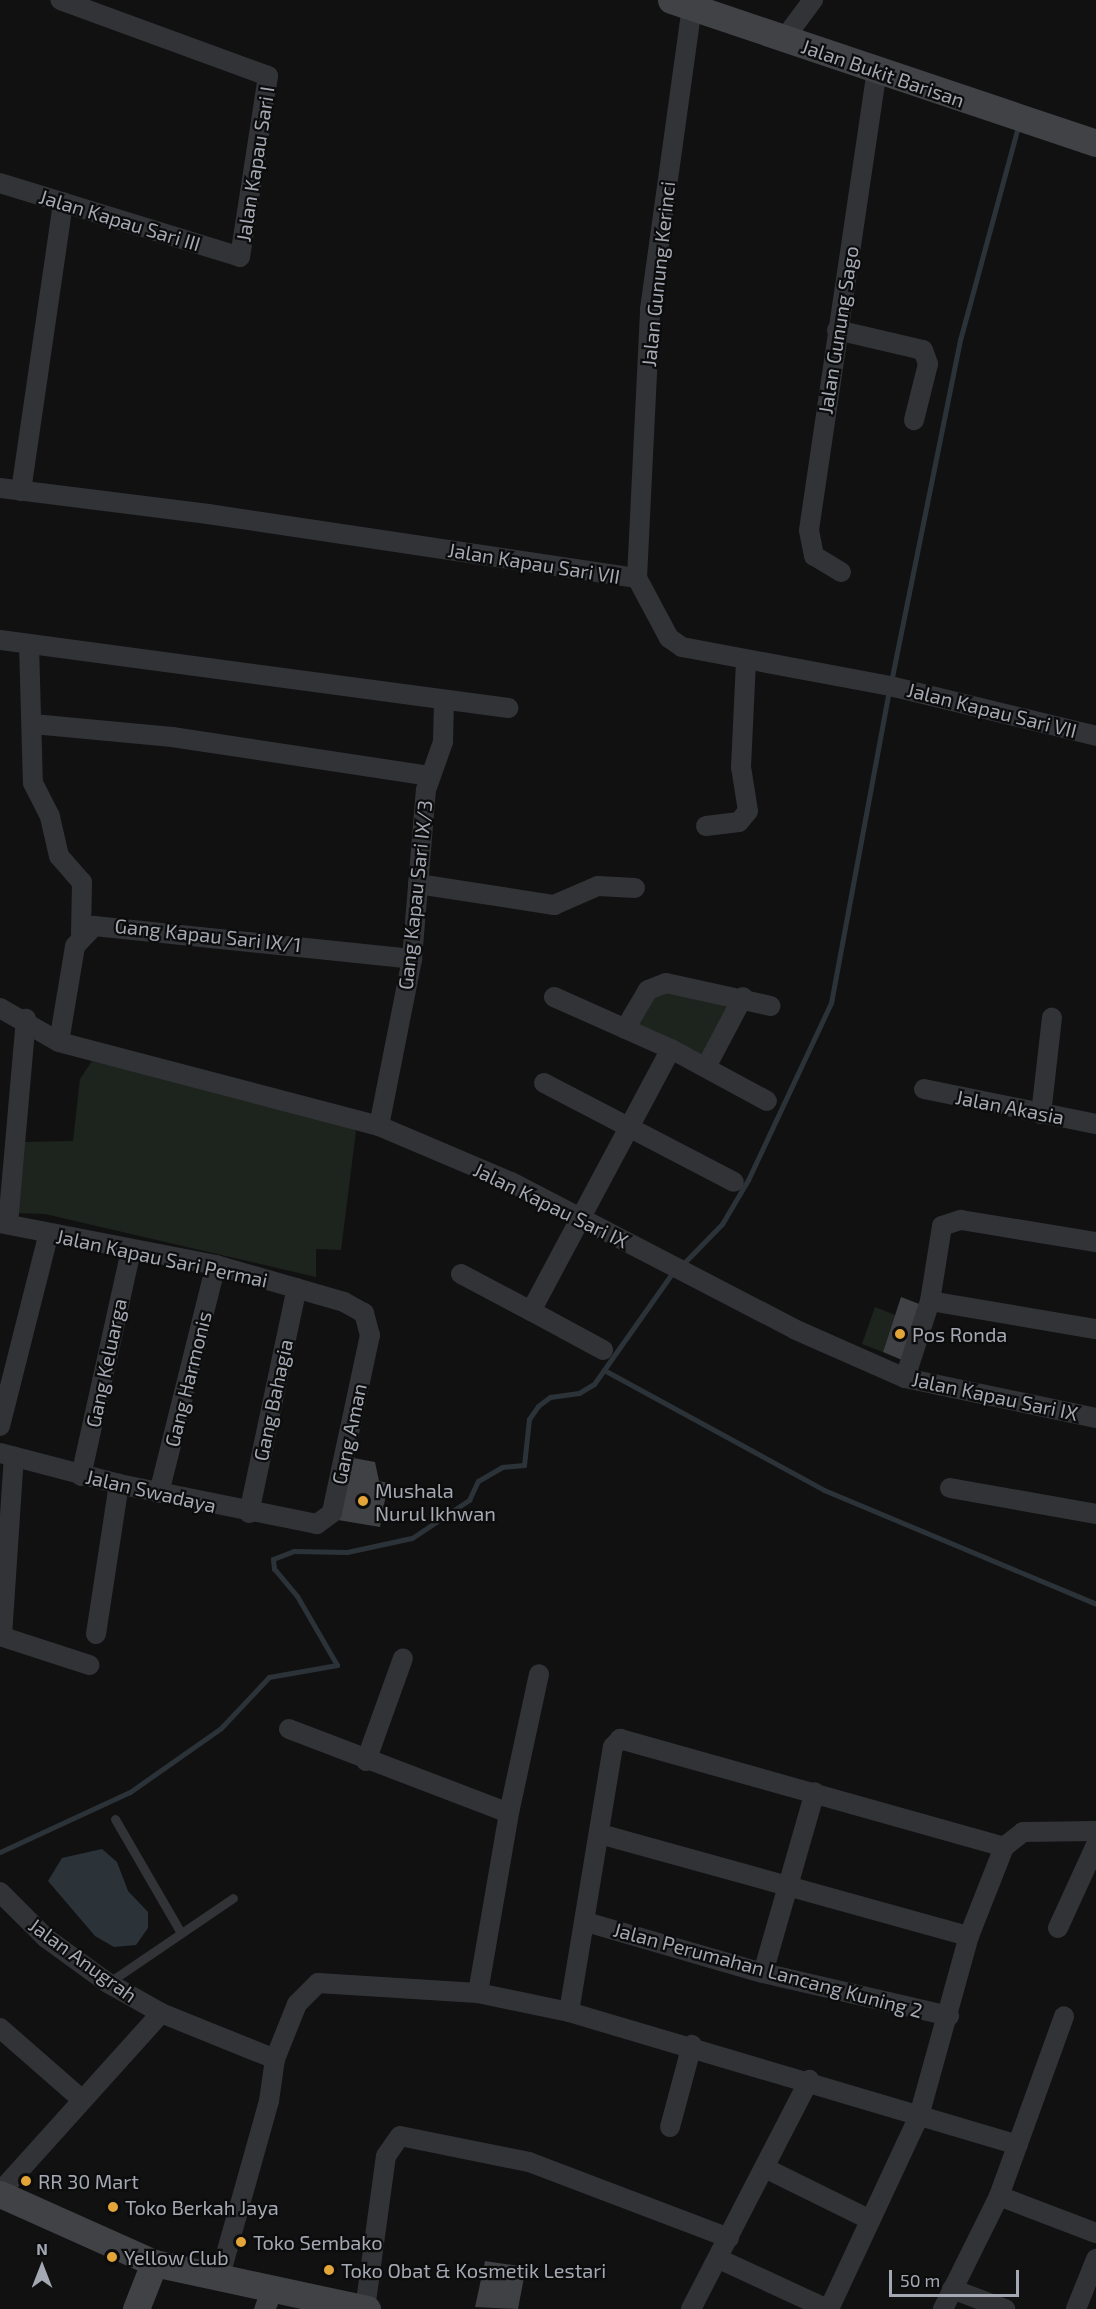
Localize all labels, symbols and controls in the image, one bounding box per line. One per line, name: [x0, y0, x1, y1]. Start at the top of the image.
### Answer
street label: Jalan Bukit Barisan: [798, 34, 968, 112]
street label: Jalan Kapau Sari I: [231, 85, 279, 243]
street label: Jalan Gunung Kerinci: [636, 180, 680, 368]
street label: Jalan Kapau Sari III: [36, 184, 204, 256]
street label: Jalan Gunung Sago: [813, 244, 863, 416]
street label: Jalan Kapau Sari VII: [446, 538, 622, 588]
street label: Jalan Kapau Sari VII: [905, 677, 1079, 743]
street label: Gang Kapau Sari IX/3: [393, 799, 437, 991]
street label: Gang Kapau Sari IX/1: [114, 913, 302, 957]
street label: Jalan Akasia: [953, 1085, 1067, 1129]
street label: Jalan Kapau Sari IX: [470, 1157, 632, 1253]
street label: Jalan Kapau Sari Permai: [54, 1224, 270, 1292]
street label: Gang Keluarga: [81, 1296, 131, 1430]
street label: Gang Harmonis: [160, 1309, 216, 1449]
place label: Pos Ronda: [912, 1322, 1007, 1346]
marker: Pos Ronda: [893, 1327, 907, 1341]
street label: Gang Bahagia: [248, 1337, 298, 1463]
street label: Jalan Kapau Sari IX: [910, 1367, 1080, 1425]
street label: Gang Aman: [327, 1381, 371, 1487]
street label: Jalan Swadaya: [83, 1464, 219, 1518]
place label: Mushala Nurul Ikhwan: [375, 1478, 496, 1525]
marker: Mushala Nurul Ikhwan: [356, 1494, 370, 1508]
street label: Jalan Anugrah: [24, 1913, 142, 2007]
street label: Jalan Perumahan Lancang Kuning 2: [611, 1917, 925, 2023]
place label: RR 30 Mart: [38, 2169, 139, 2193]
marker: RR 30 Mart: [19, 2174, 33, 2188]
place label: Toko Berkah Jaya: [125, 2195, 279, 2219]
marker: Toko Berkah Jaya: [106, 2200, 120, 2214]
place label: Toko Sembako: [253, 2230, 383, 2254]
marker: Toko Sembako: [234, 2235, 248, 2249]
north arrow: [12, 2237, 72, 2297]
text: N: [36, 2239, 48, 2258]
place label: Yellow Club: [124, 2245, 229, 2269]
marker: Yellow Club: [105, 2250, 119, 2264]
place label: Toko Obat & Kosmetik Lestari: [341, 2258, 606, 2282]
scale bar: [892, 2258, 1022, 2296]
marker: Toko Obat & Kosmetik Lestari: [322, 2263, 336, 2277]
text: 50 m: [900, 2269, 940, 2291]

